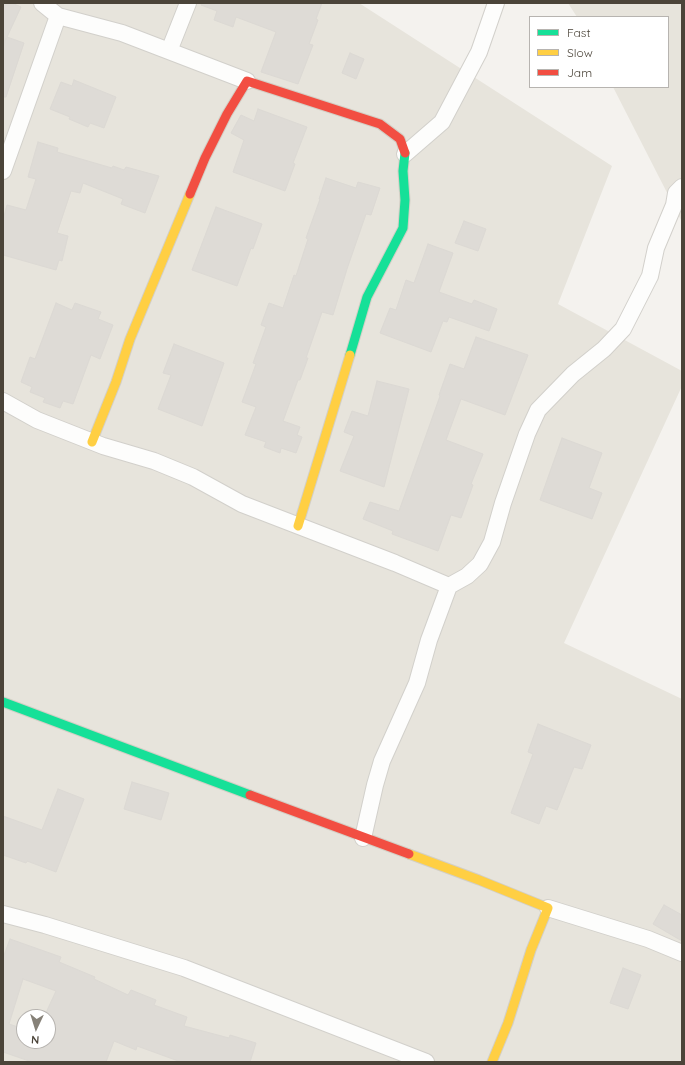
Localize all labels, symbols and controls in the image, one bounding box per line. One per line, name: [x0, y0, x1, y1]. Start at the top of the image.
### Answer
legend: [529, 16, 669, 88]
text: Fast: [567, 25, 591, 40]
text: Slow: [567, 45, 593, 60]
text: Jam: [567, 65, 592, 80]
north arrow: [16, 1009, 56, 1049]
text: N: [31, 1033, 40, 1047]

